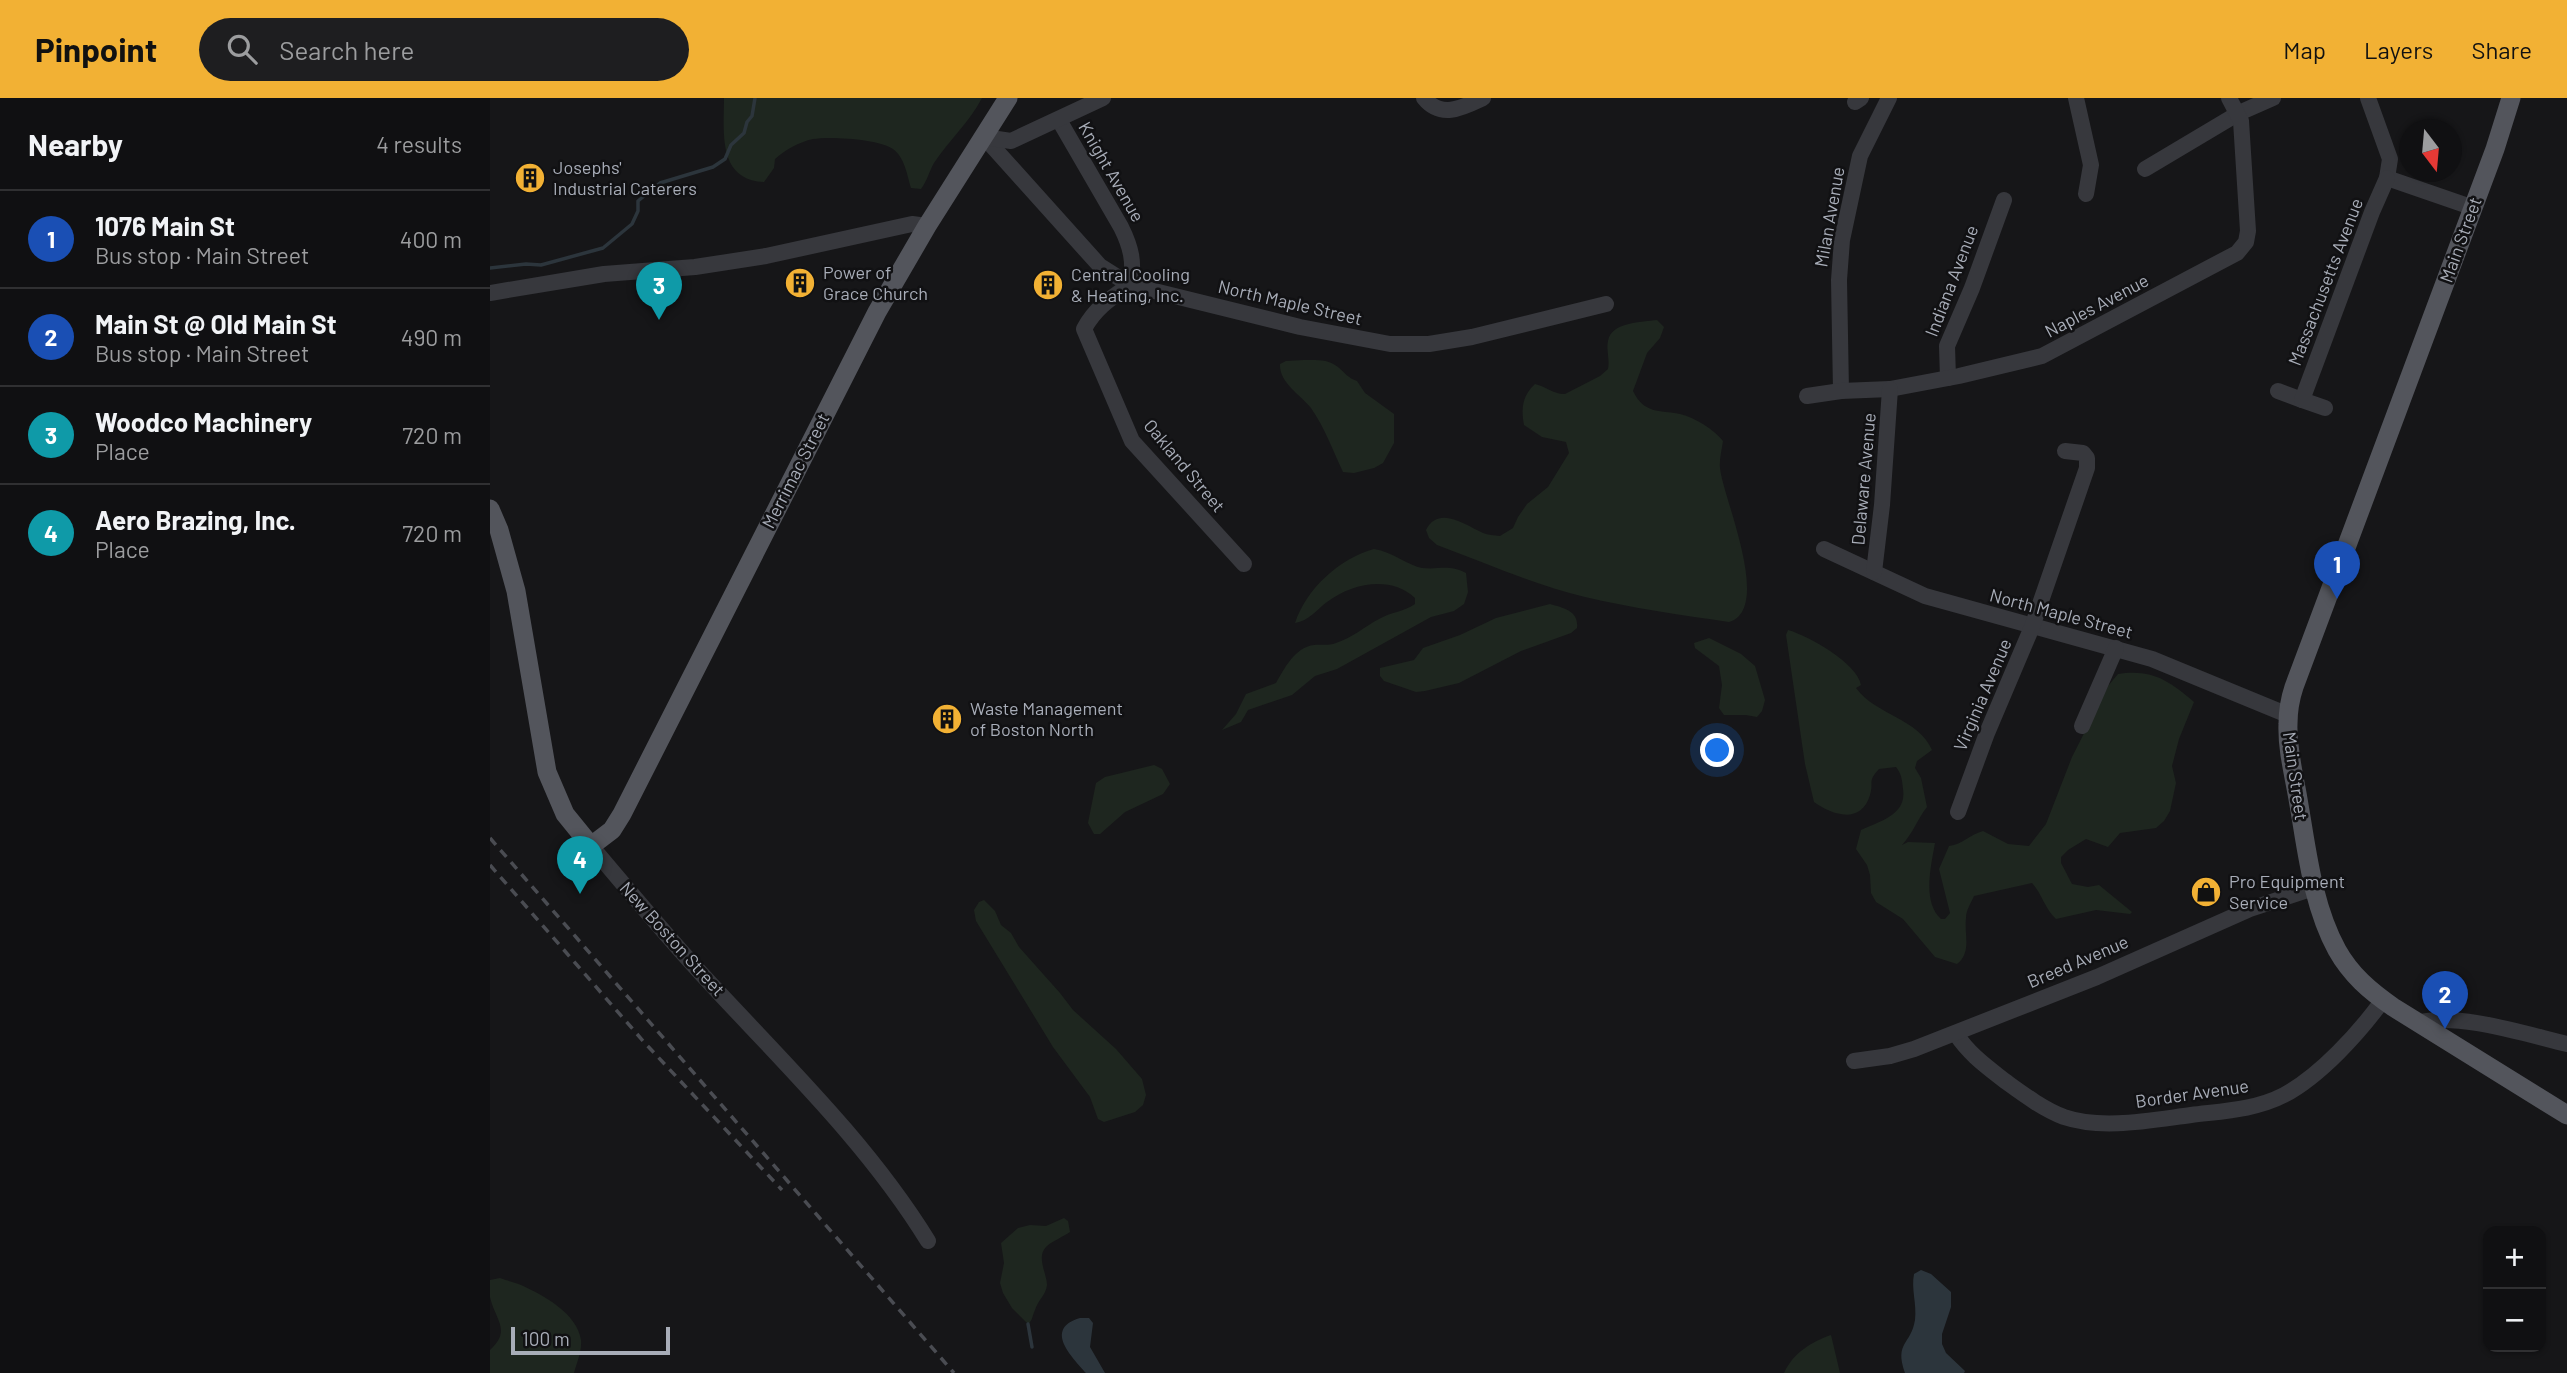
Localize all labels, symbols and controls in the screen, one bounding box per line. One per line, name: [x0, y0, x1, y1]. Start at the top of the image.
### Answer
search box: [199, 18, 689, 81]
text: Pinpoint: [35, 29, 157, 69]
icon: search: [223, 30, 261, 68]
text: Search here: [279, 34, 414, 65]
text: Map: [2283, 35, 2326, 64]
text: Layers: [2364, 35, 2433, 64]
text: Share: [2471, 35, 2532, 64]
street label: Knight Avenue: [1074, 118, 1149, 225]
north arrow: [2399, 119, 2462, 182]
text: Nearby: [28, 126, 123, 162]
text: 4 results: [376, 130, 462, 158]
place label: Josephs' Industrial Caterers: [553, 156, 697, 199]
building icon: Josephs' Industrial Caterers: [513, 161, 547, 195]
street label: Milan Avenue: [1809, 165, 1849, 269]
street label: Main Street: [2434, 194, 2486, 285]
street label: Massachusetts Avenue: [2283, 195, 2367, 369]
text: 1076 Main St: [95, 210, 235, 241]
street label: Indiana Avenue: [1920, 222, 1982, 339]
text: 1: [47, 225, 55, 253]
text: 400 m: [400, 225, 462, 253]
text: Bus stop · Main Street: [95, 241, 309, 269]
place label: Power of Grace Church: [823, 261, 928, 304]
pin: 3: [636, 262, 682, 320]
place label: Central Cooling & Heating, Inc.: [1071, 263, 1190, 306]
building icon: Power of Grace Church: [783, 266, 817, 300]
building icon: Central Cooling & Heating, Inc.: [1031, 268, 1065, 302]
street label: Naples Avenue: [2041, 269, 2152, 342]
street label: North Maple Street: [1216, 275, 1364, 329]
text: Main St @ Old Main St: [95, 308, 337, 339]
text: 2: [45, 323, 57, 351]
text: 490 m: [401, 323, 462, 351]
text: Bus stop · Main Street: [95, 339, 309, 367]
text: Woodco Machinery: [95, 406, 312, 437]
street label: Merrimac Street: [757, 409, 834, 532]
street label: Delaware Avenue: [1846, 412, 1880, 546]
street label: Oakland Street: [1139, 414, 1230, 516]
text: 3: [45, 421, 57, 449]
text: 720 m: [402, 421, 462, 449]
text: Place: [95, 437, 150, 465]
text: Aero Brazing, Inc.: [95, 504, 296, 535]
text: 4: [44, 519, 58, 547]
text: 720 m: [402, 519, 462, 547]
text: Place: [95, 535, 150, 563]
pin: 1: [2314, 541, 2360, 599]
street label: North Maple Street: [1987, 583, 2135, 643]
street label: Virginia Avenue: [1949, 635, 2016, 754]
place label: Waste Management of Boston North: [970, 697, 1123, 740]
building icon: Waste Management of Boston North: [930, 702, 964, 736]
street label: Main Street: [2279, 730, 2313, 822]
your location: [1700, 733, 1734, 767]
pin: 4: [557, 836, 603, 894]
place label: Pro Equipment Service: [2229, 870, 2345, 913]
shop icon: Pro Equipment Service: [2189, 875, 2223, 909]
street label: New Boston Street: [616, 877, 730, 1000]
street label: Breed Avenue: [2024, 930, 2131, 992]
pin: 2: [2422, 971, 2468, 1029]
street label: Border Avenue: [2134, 1074, 2250, 1112]
map controls: [2483, 1226, 2546, 1352]
button: +: [2483, 1226, 2546, 1289]
button: −: [2483, 1289, 2546, 1352]
scale bar: [511, 1324, 670, 1356]
text: 100 m: [522, 1327, 570, 1350]

